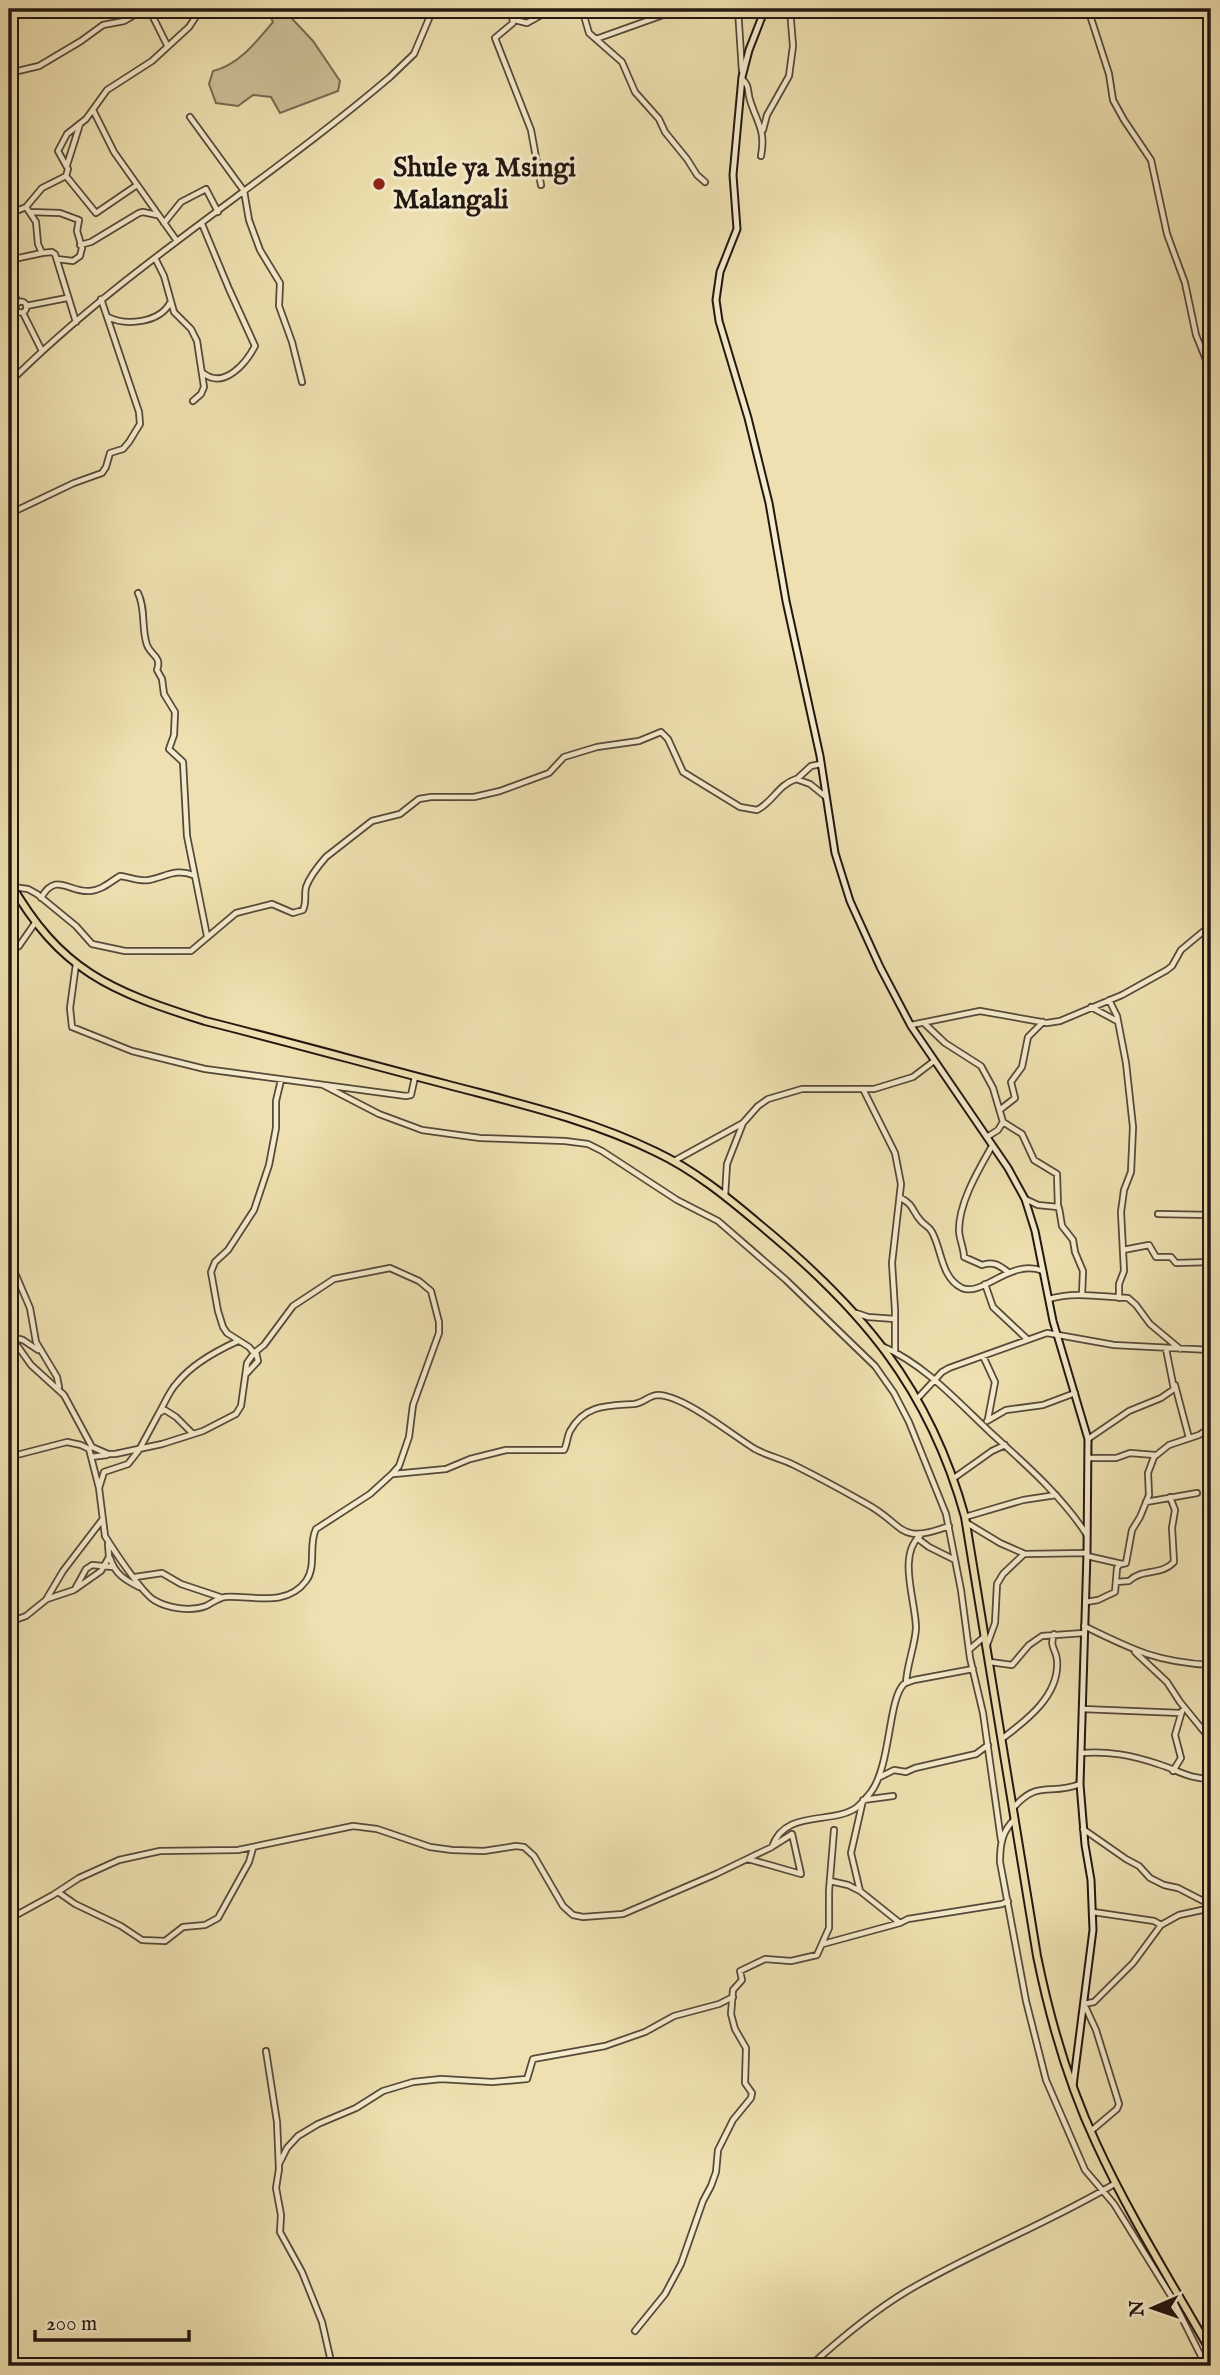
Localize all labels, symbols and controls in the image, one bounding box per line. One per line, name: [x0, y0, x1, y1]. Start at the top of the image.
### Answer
place label: Shule ya Msingi Malangali: [393, 151, 577, 218]
marker: Shule ya Msingi Malangali: [371, 176, 387, 192]
north arrow: [1118, 2274, 1188, 2344]
scale bar: [35, 2298, 189, 2342]
text: N: [1126, 2299, 1150, 2318]
text: 200 m: [46, 2311, 97, 2338]

